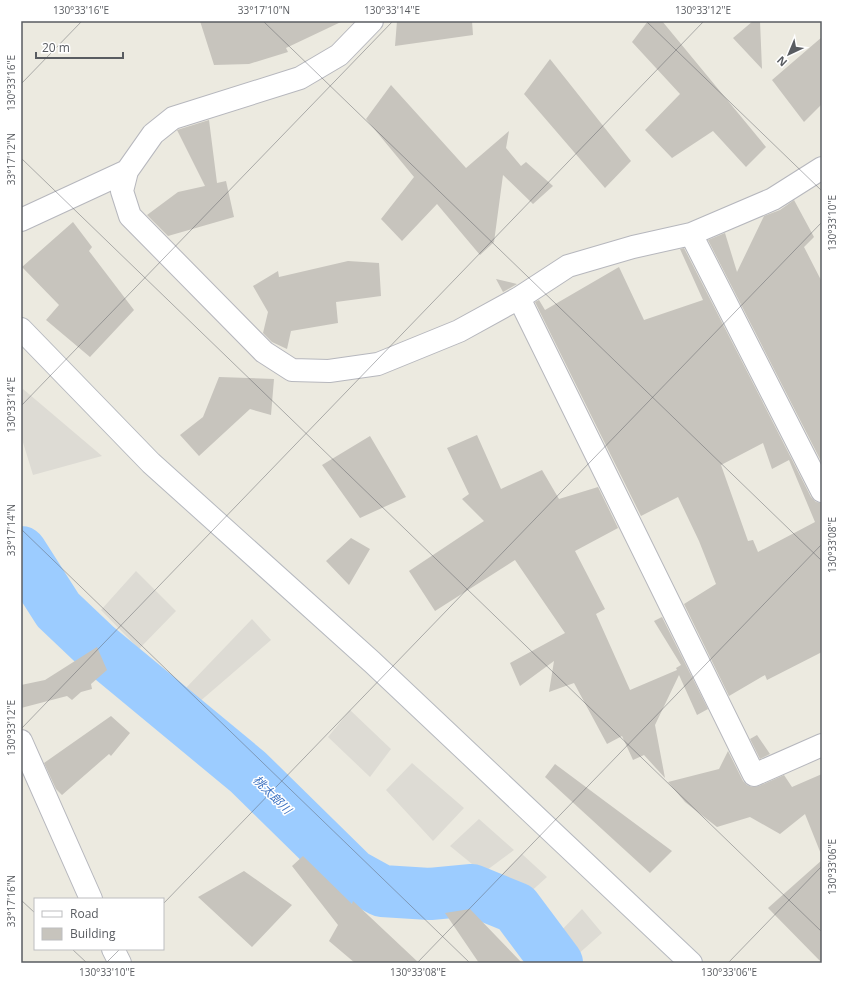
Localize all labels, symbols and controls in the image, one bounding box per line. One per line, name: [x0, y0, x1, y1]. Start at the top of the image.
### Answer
text: 130°33'16"E: [53, 3, 109, 17]
text: 33°17'10"N: [238, 3, 290, 17]
text: 130°33'14"E: [364, 3, 420, 17]
text: 130°33'12"E: [675, 3, 731, 17]
scale bar: [36, 34, 123, 60]
north arrow: [769, 34, 809, 74]
text: 20 m: [42, 39, 70, 56]
text: N: [773, 53, 790, 70]
text: 130°33'16"E: [4, 55, 18, 111]
text: 33°17'12"N: [4, 133, 18, 185]
text: 130°33'10"E: [825, 195, 839, 251]
text: 130°33'14"E: [4, 377, 18, 433]
text: 33°17'14"N: [4, 504, 18, 556]
text: 130°33'08"E: [825, 517, 839, 573]
text: 130°33'12"E: [4, 700, 18, 756]
water label: 桃太郎川: [249, 772, 297, 819]
text: 130°33'06"E: [825, 839, 839, 895]
text: 33°17'16"N: [4, 875, 18, 927]
legend: [34, 898, 164, 950]
text: Road: [70, 905, 99, 922]
text: Building: [70, 925, 116, 942]
text: 130°33'10"E: [79, 965, 135, 979]
text: 130°33'08"E: [390, 965, 446, 979]
text: 130°33'06"E: [701, 965, 757, 979]

